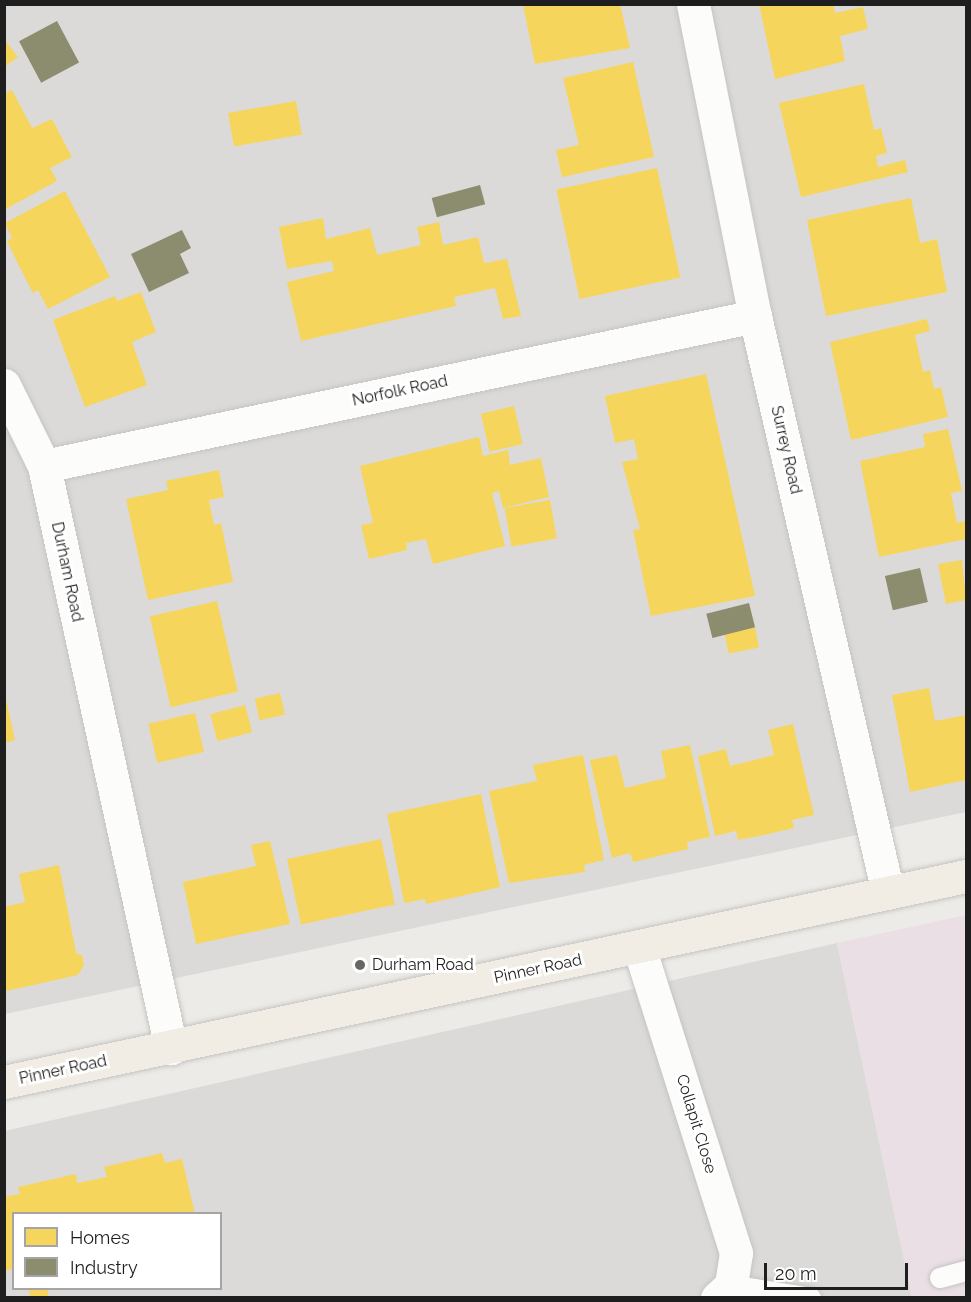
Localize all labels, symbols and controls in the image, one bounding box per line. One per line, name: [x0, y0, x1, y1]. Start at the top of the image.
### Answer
street label: Norfolk Road: [350, 372, 450, 410]
street label: Surrey Road: [766, 404, 806, 496]
street label: Durham Road: [47, 520, 87, 624]
street label: Pinner Road: [492, 950, 584, 988]
place label: Durham Road: [372, 955, 474, 975]
marker: Durham Road: [353, 958, 367, 972]
street label: Pinner Road: [17, 1051, 109, 1089]
street label: Collapit Close: [672, 1072, 720, 1176]
legend: [12, 1212, 222, 1290]
text: Homes: [70, 1227, 130, 1248]
scale bar: [767, 1251, 911, 1289]
text: Industry: [70, 1257, 138, 1278]
text: 20 m: [775, 1263, 817, 1284]

